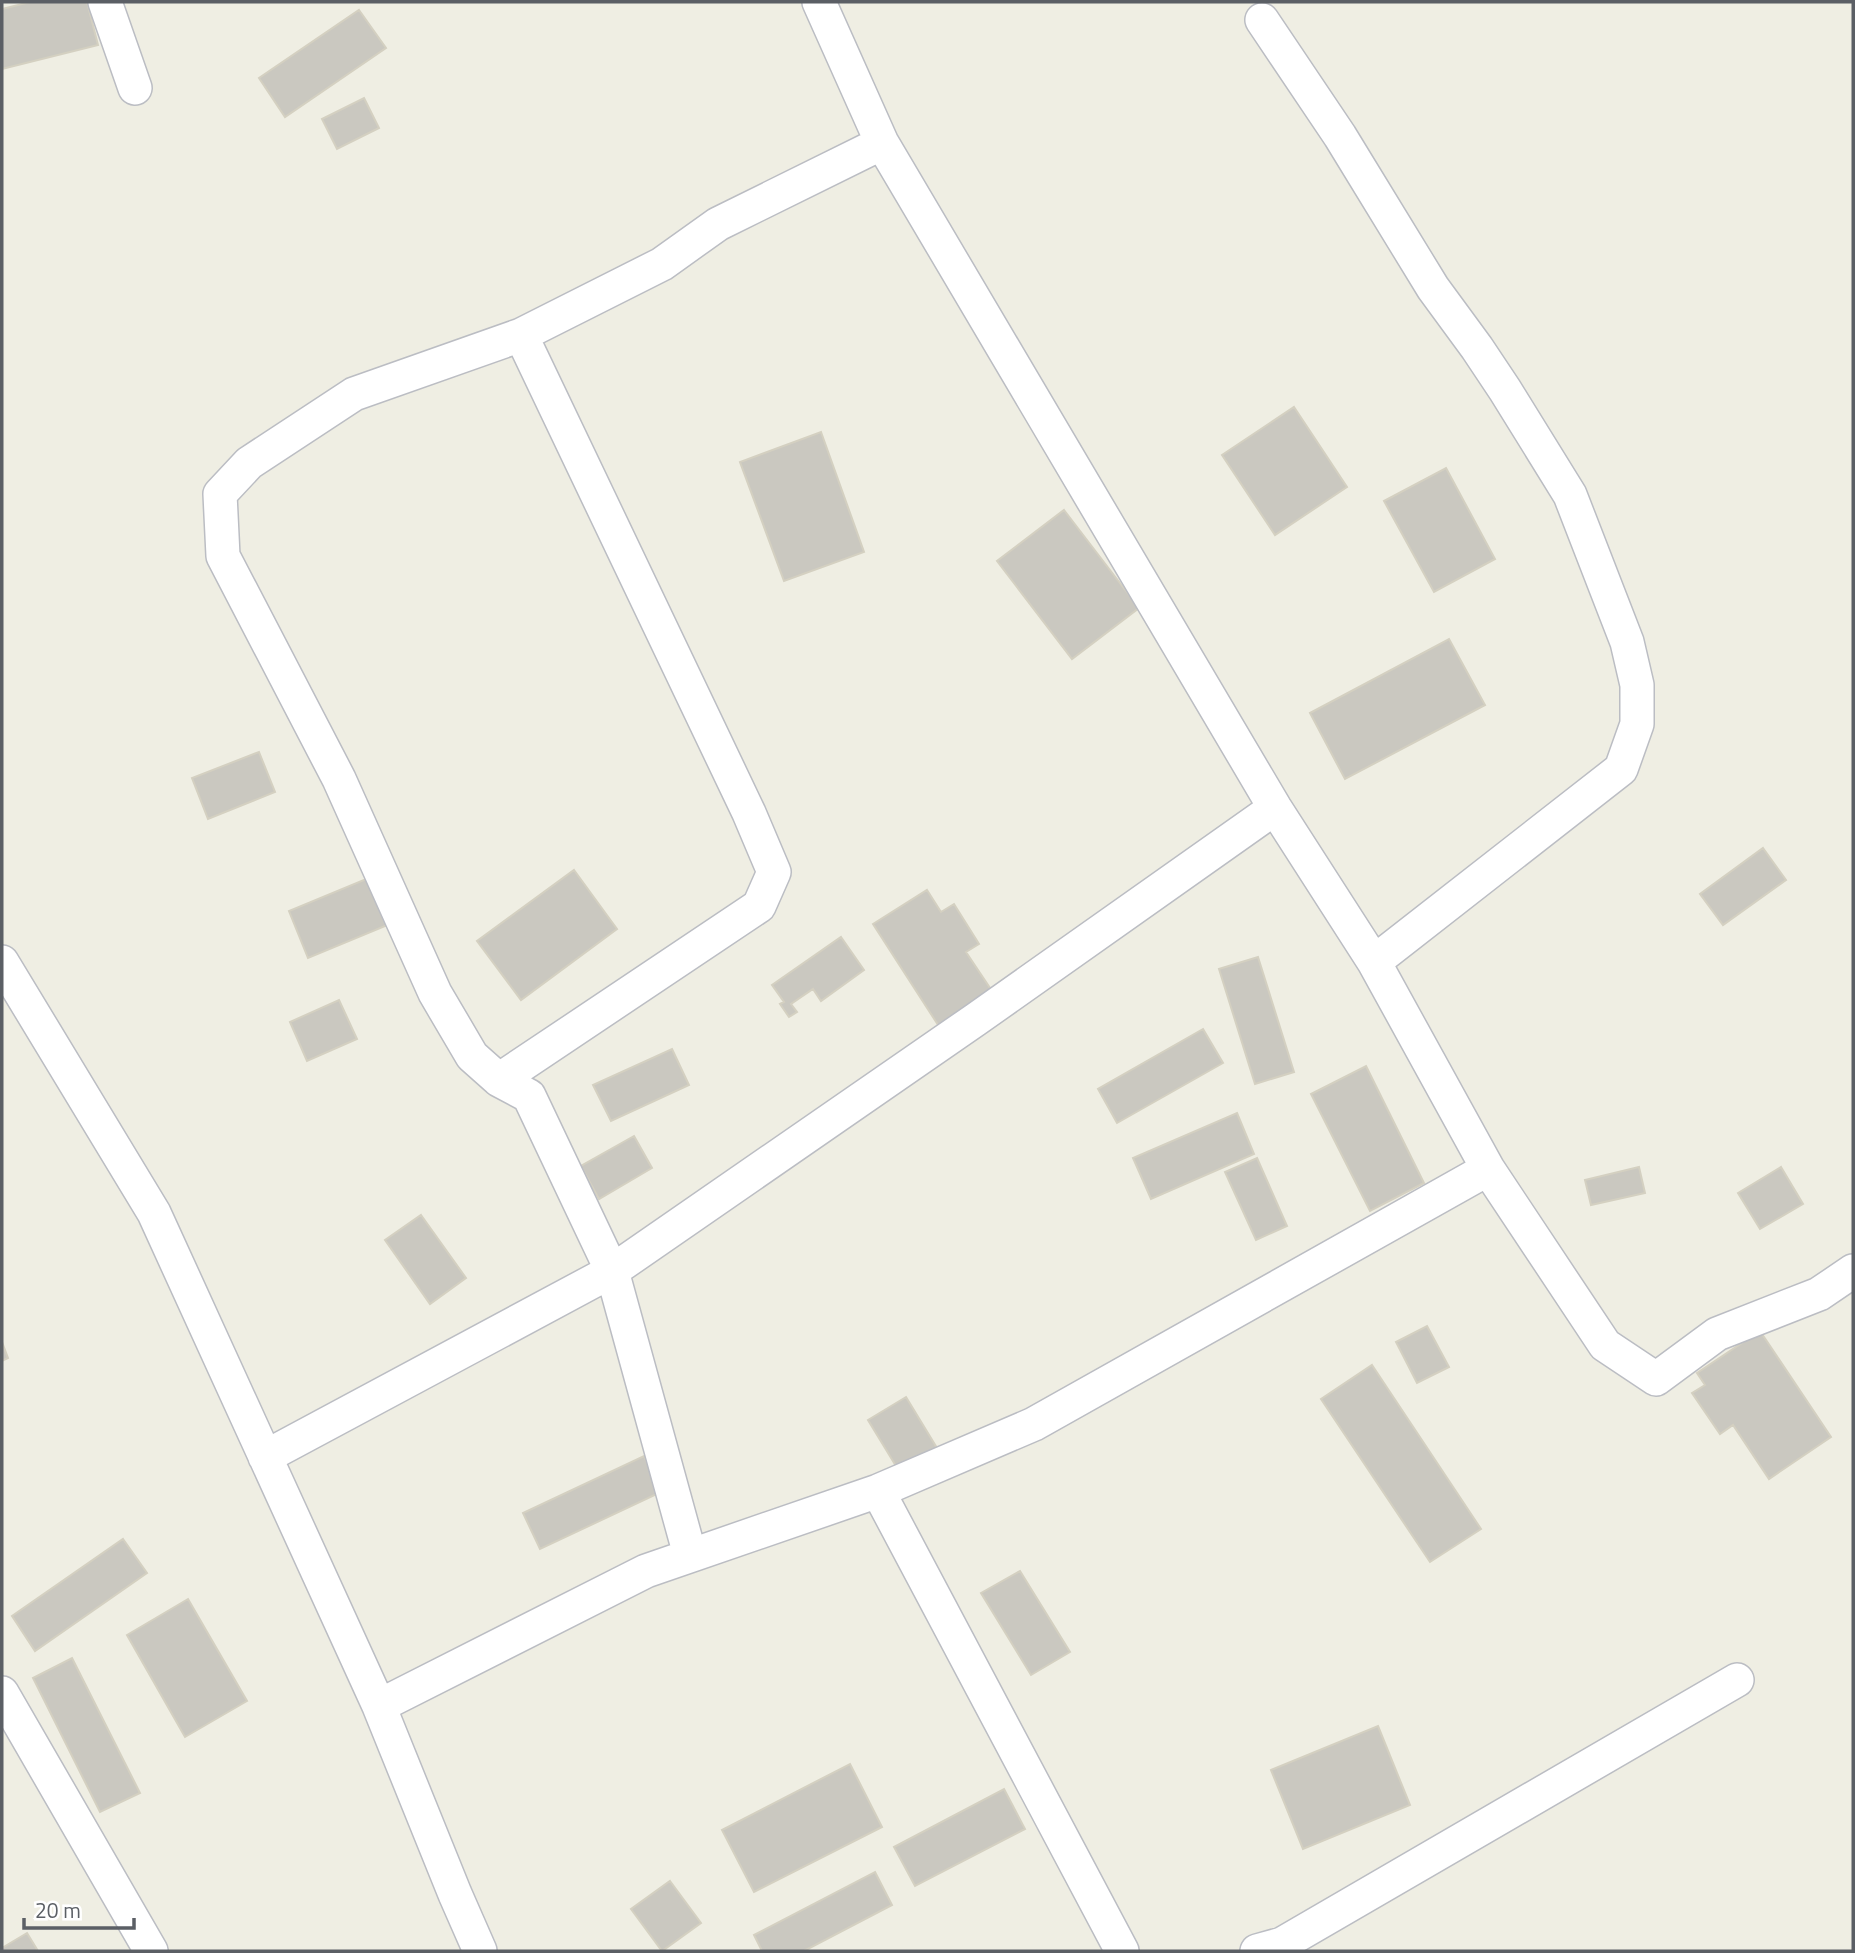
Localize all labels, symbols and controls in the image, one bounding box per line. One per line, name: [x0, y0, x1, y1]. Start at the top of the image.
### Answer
scale bar: [24, 1886, 135, 1930]
text: 20 m: [35, 1894, 81, 1926]

